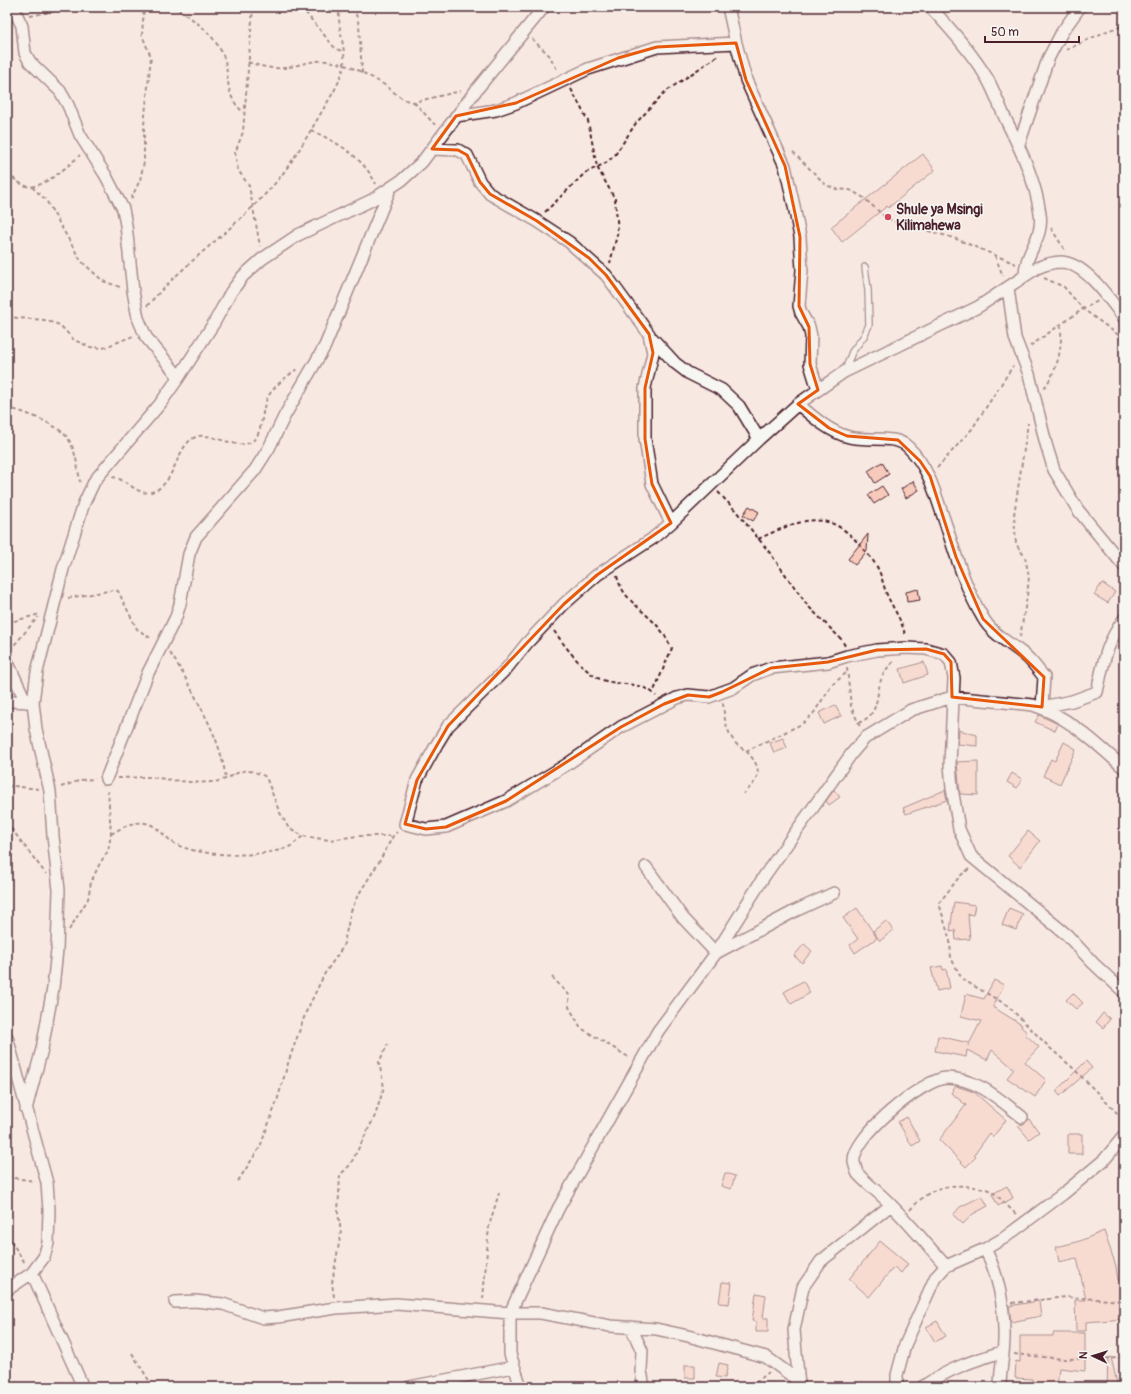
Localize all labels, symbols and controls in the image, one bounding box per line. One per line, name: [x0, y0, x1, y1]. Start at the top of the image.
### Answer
scale bar: [985, 18, 1079, 44]
text: 50 m: [991, 25, 1019, 40]
place label: Shule ya Msingi Kilimahewa: [896, 201, 983, 234]
marker: Shule ya Msingi Kilimahewa: [883, 212, 893, 222]
north arrow: [1073, 1336, 1113, 1376]
text: N: [1077, 1351, 1090, 1360]

